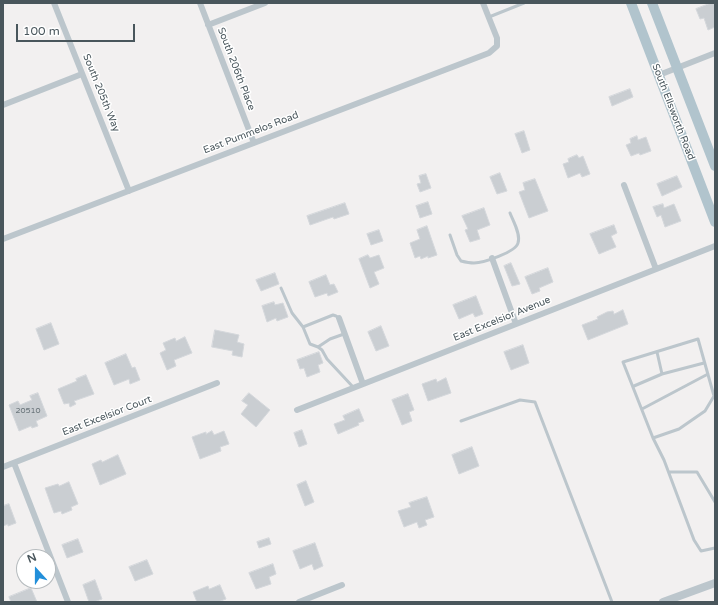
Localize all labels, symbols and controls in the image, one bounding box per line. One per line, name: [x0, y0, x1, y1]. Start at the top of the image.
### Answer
scale bar: [18, 16, 137, 42]
text: 100 m: [23, 24, 60, 38]
street label: South 206th Place: [215, 26, 257, 112]
street label: South 205th Way: [80, 52, 122, 134]
street label: South Ellsworth Road: [649, 62, 697, 162]
street label: East Pummelos Road: [202, 109, 300, 157]
street label: East Excelsior Avenue: [452, 294, 552, 344]
street label: East Excelsior Court: [61, 393, 153, 439]
house number: 20510: [15, 406, 41, 416]
north arrow: [16, 549, 56, 589]
text: N: [25, 551, 38, 566]

